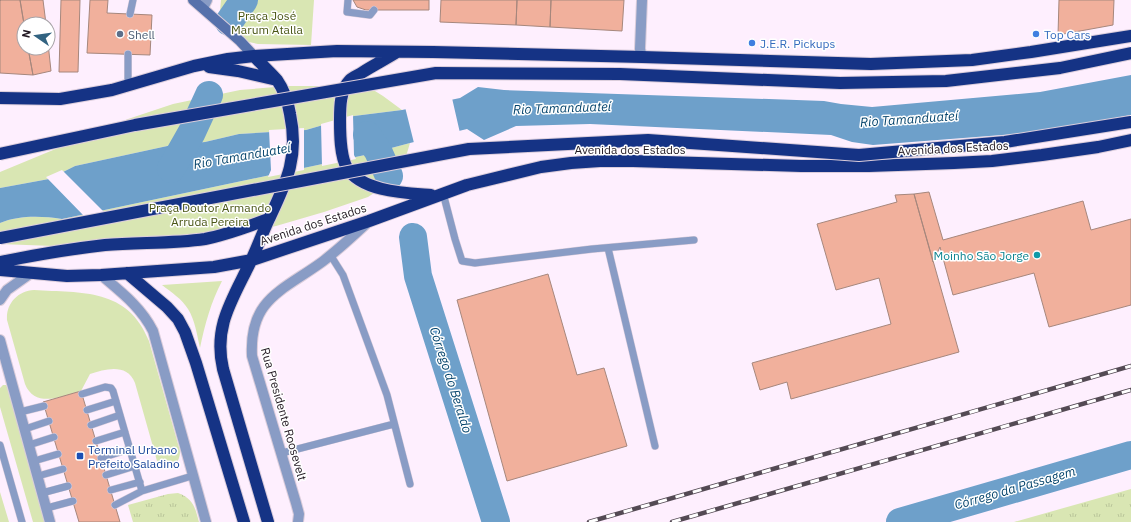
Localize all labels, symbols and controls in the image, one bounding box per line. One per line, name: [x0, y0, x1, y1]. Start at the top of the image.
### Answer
park label: Praça José Marum Atalla: [231, 8, 303, 37]
north arrow: [16, 16, 56, 56]
place label: Shell: [128, 27, 155, 42]
place label: Top Cars: [1044, 27, 1091, 42]
text: N: [19, 28, 34, 39]
marker: Shell: [115, 29, 125, 39]
marker: Top Cars: [1031, 29, 1041, 39]
place label: J.E.R. Pickups: [760, 36, 835, 51]
marker: J.E.R. Pickups: [747, 38, 757, 48]
water label: Rio Tamanduateí: [513, 98, 613, 118]
water label: Rio Tamanduateí: [859, 107, 960, 131]
street label: Avenida dos Estados: [897, 138, 1009, 158]
water label: Rio Tamanduateí: [192, 139, 293, 173]
street label: Avenida dos Estados: [574, 142, 686, 157]
park label: Praça Doutor Armando Arruda Pereira: [149, 200, 271, 229]
street label: Avenida dos Estados: [258, 200, 368, 248]
place label: Moinho São Jorge: [934, 248, 1029, 263]
marker: Moinho São Jorge: [1032, 250, 1042, 260]
water label: Córrego do Beraldo: [426, 325, 476, 435]
street label: Rua Presidente Roosevelt: [258, 346, 310, 482]
place label: Terminal Urbano Prefeito Saladino: [88, 442, 180, 471]
marker: Terminal Urbano Prefeito Saladino: [75, 451, 85, 461]
water label: Córrego da Passagem: [953, 463, 1077, 513]

